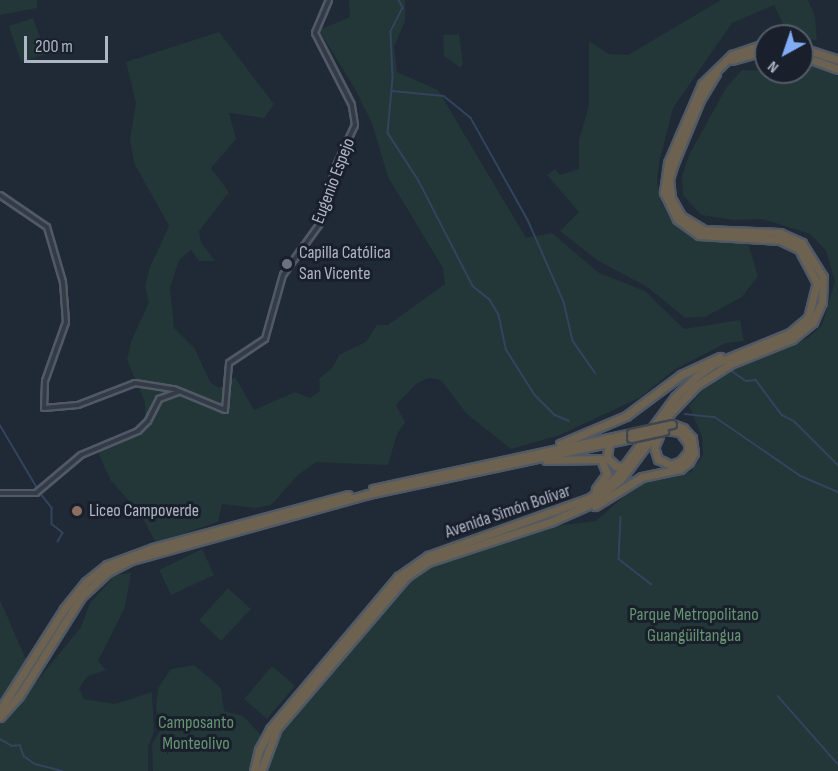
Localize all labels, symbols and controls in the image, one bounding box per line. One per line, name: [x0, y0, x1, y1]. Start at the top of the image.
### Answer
scale bar: [27, 24, 111, 62]
north arrow: [754, 24, 814, 84]
text: 200 m: [35, 36, 73, 57]
text: N: [764, 57, 783, 77]
street label: Eugenio Espejo: [308, 135, 360, 227]
place label: Capilla Católica San Vicente: [299, 243, 391, 286]
marker: Capilla Católica San Vicente: [280, 257, 294, 271]
street label: Avenida Simón Bolívar: [442, 480, 574, 544]
place label: Liceo Campoverde: [89, 500, 199, 522]
marker: Liceo Campoverde: [70, 504, 84, 518]
park label: Parque Metropolitano Guangüiltangua: [629, 605, 759, 648]
park label: Camposanto Monteolivo: [158, 713, 234, 756]

